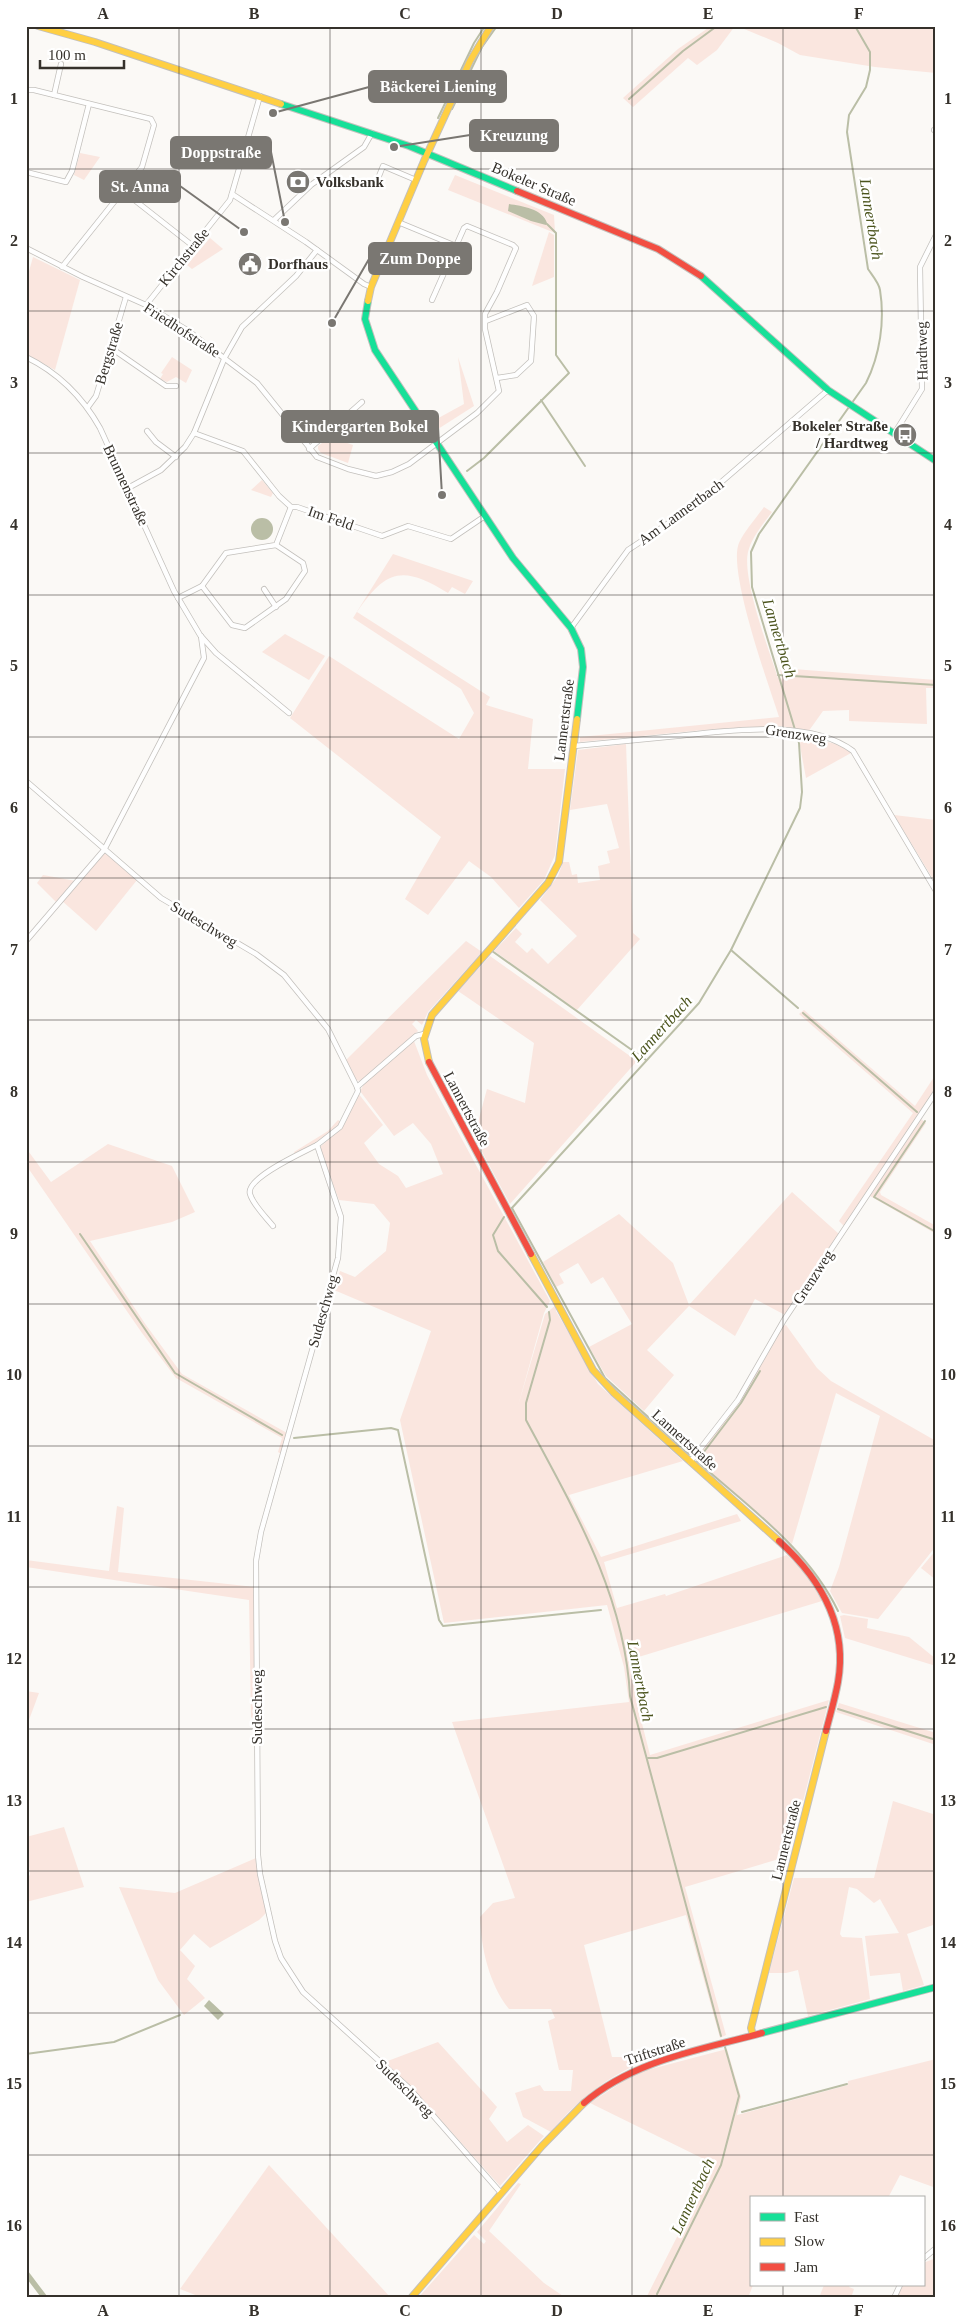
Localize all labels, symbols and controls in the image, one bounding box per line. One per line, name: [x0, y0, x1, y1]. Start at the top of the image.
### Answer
text: A: [97, 5, 109, 22]
text: B: [249, 5, 260, 22]
text: C: [399, 5, 411, 22]
text: D: [551, 5, 563, 22]
text: E: [703, 5, 713, 22]
text: F: [854, 5, 864, 22]
scale bar: [40, 38, 124, 70]
text: 100 m: [48, 47, 86, 63]
callout: Bäckerei Liening: [369, 71, 506, 102]
text: Bäckerei Liening: [380, 78, 496, 96]
text: 1: [10, 90, 18, 107]
text: 1: [944, 90, 952, 107]
callout: Kreuzung: [470, 120, 558, 151]
text: Kreuzung: [480, 127, 548, 145]
callout: Doppstraße: [171, 137, 271, 168]
text: Doppstraße: [181, 144, 261, 162]
street label: Bokeler Straße: [490, 159, 579, 209]
bank icon: Volksbank: [285, 169, 311, 195]
callout: St. Anna: [100, 171, 180, 202]
place label: Volksbank: [316, 174, 384, 190]
water label: Lannertbach: [857, 176, 886, 261]
text: St. Anna: [111, 178, 169, 195]
street label: Kirchstraße: [156, 225, 212, 289]
text: 2: [10, 232, 18, 249]
text: 2: [944, 232, 952, 249]
callout: Zum Doppe: [369, 243, 471, 274]
text: Zum Doppe: [379, 250, 461, 268]
public building icon: Dorfhaus: [237, 251, 263, 277]
place label: Dorfhaus: [268, 256, 328, 272]
street label: Friedhofstraße: [141, 299, 223, 361]
street label: Bergstraße: [92, 319, 126, 386]
street label: Hardtweg: [913, 321, 931, 381]
text: 3: [10, 374, 18, 391]
text: 3: [944, 374, 952, 391]
callout: Kindergarten Bokel: [282, 411, 438, 442]
text: Kindergarten Bokel: [292, 418, 429, 436]
place label: Bokeler Straße / Hardtweg: [792, 418, 888, 451]
bus stop icon: Bokeler Straße / Hardtweg: [892, 422, 918, 448]
street label: Brunnenstraße: [100, 442, 152, 528]
street label: Am Lannertbach: [635, 475, 727, 548]
street label: Im Feld: [306, 503, 356, 533]
text: 4: [10, 516, 18, 533]
text: 4: [944, 516, 952, 533]
water label: Lannertbach: [759, 596, 800, 680]
text: 5: [10, 657, 18, 674]
text: 5: [944, 657, 952, 674]
street label: Lannertstraße: [551, 678, 577, 762]
street label: Grenzweg: [764, 721, 828, 747]
text: 6: [10, 799, 18, 816]
text: 6: [944, 799, 952, 816]
street label: Sudeschweg: [168, 898, 241, 950]
text: 7: [10, 941, 18, 958]
text: 7: [944, 941, 952, 958]
water label: Lannertbach: [627, 992, 695, 1065]
street label: Lannertstraße: [441, 1069, 494, 1149]
text: 8: [10, 1083, 18, 1100]
text: 8: [944, 1083, 952, 1100]
text: 9: [10, 1225, 18, 1242]
text: 9: [944, 1225, 952, 1242]
street label: Grenzweg: [790, 1246, 837, 1307]
street label: Sudeschweg: [305, 1272, 341, 1349]
text: 10: [6, 1366, 22, 1383]
text: 10: [940, 1366, 956, 1383]
street label: Lannertstraße: [649, 1406, 721, 1474]
text: 11: [6, 1508, 22, 1525]
text: 11: [940, 1508, 956, 1525]
water label: Lannertbach: [624, 1638, 657, 1723]
text: 12: [6, 1650, 22, 1667]
text: 12: [940, 1650, 956, 1667]
street label: Sudeschweg: [249, 1669, 265, 1745]
text: 13: [6, 1792, 22, 1809]
text: 13: [940, 1792, 956, 1809]
street label: Lannertstraße: [768, 1798, 804, 1882]
text: 14: [6, 1934, 22, 1951]
text: 14: [940, 1934, 956, 1951]
street label: Triftstraße: [623, 2034, 688, 2068]
street label: Sudeschweg: [373, 2056, 438, 2121]
text: 15: [6, 2075, 22, 2092]
text: 15: [940, 2075, 956, 2092]
water label: Lannertbach: [667, 2156, 717, 2238]
legend: [750, 2196, 924, 2286]
text: Fast: [794, 2209, 820, 2225]
text: 16: [6, 2217, 22, 2234]
text: 16: [940, 2217, 956, 2234]
text: Slow: [794, 2233, 825, 2249]
text: Jam: [794, 2259, 818, 2275]
text: A: [97, 2302, 109, 2319]
text: B: [249, 2302, 260, 2319]
text: C: [399, 2302, 411, 2319]
text: D: [551, 2302, 563, 2319]
text: E: [703, 2302, 713, 2319]
text: F: [854, 2302, 864, 2319]

